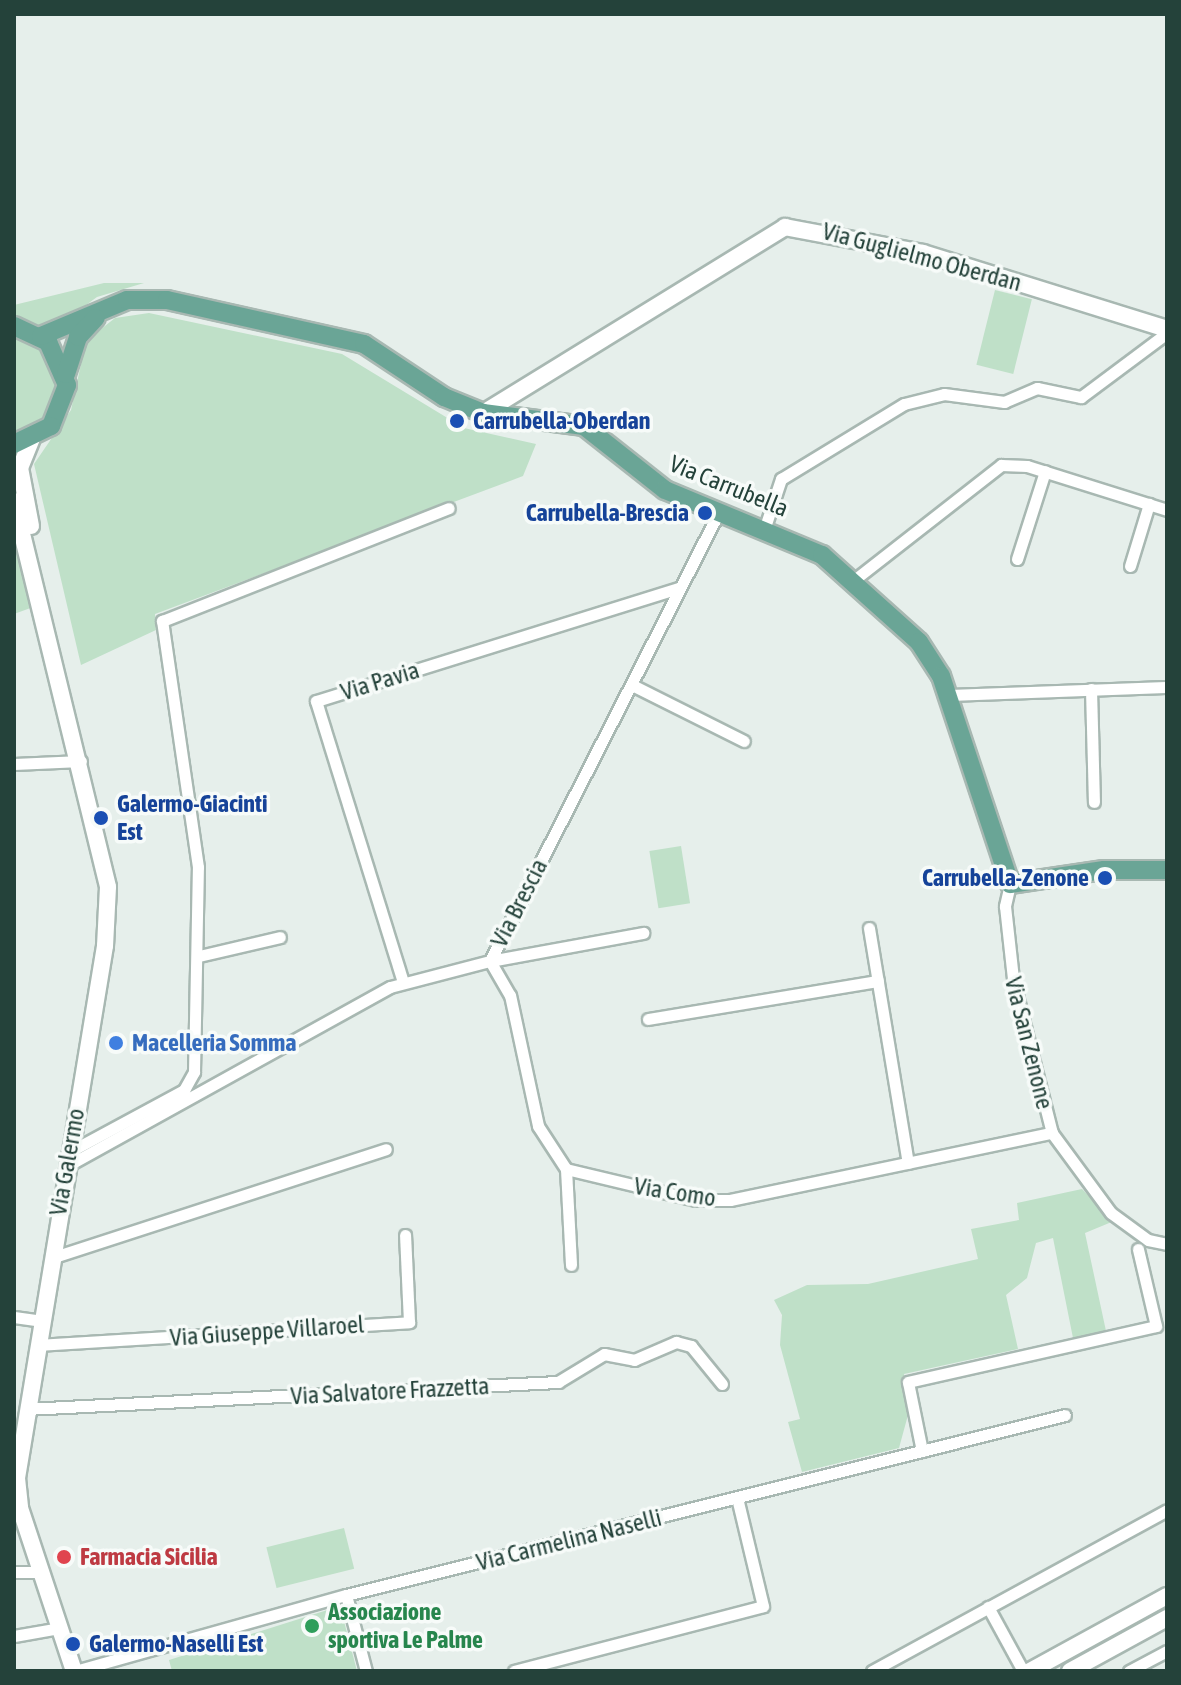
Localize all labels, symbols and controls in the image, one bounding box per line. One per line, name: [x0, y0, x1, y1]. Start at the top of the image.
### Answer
street label: Via Guglielmo Oberdan: [819, 217, 1025, 297]
place label: Carrubella-Oberdan: [473, 407, 650, 435]
marker: Carrubella-Oberdan: [448, 412, 466, 430]
street label: Via Carrubella: [665, 449, 793, 523]
place label: Carrubella-Brescia: [526, 499, 689, 527]
marker: Carrubella-Brescia: [696, 504, 714, 522]
street label: Via Pavia: [337, 655, 423, 707]
place label: Galermo-Giacinti Est: [117, 790, 267, 846]
marker: Galermo-Giacinti Est: [92, 809, 110, 827]
street label: Via Brescia: [485, 854, 553, 952]
place label: Carrubella-Zenone: [922, 864, 1089, 892]
marker: Carrubella-Zenone: [1096, 869, 1114, 887]
street label: Via San Zenone: [999, 974, 1059, 1112]
place label: Macelleria Somma: [132, 1029, 297, 1057]
marker: Macelleria Somma: [107, 1034, 125, 1052]
street label: Via Galermo: [43, 1106, 91, 1218]
street label: Via Como: [632, 1171, 718, 1213]
street label: Via Giuseppe Villaroel: [169, 1310, 365, 1352]
street label: Via Salvatore Frazzetta: [290, 1371, 490, 1411]
street label: Via Carmelina Naselli: [473, 1503, 665, 1577]
place label: Farmacia Sicilia: [80, 1543, 218, 1571]
marker: Farmacia Sicilia: [55, 1548, 73, 1566]
place label: Associazione sportiva Le Palme: [328, 1598, 483, 1654]
marker: Associazione sportiva Le Palme: [303, 1617, 321, 1635]
place label: Galermo-Naselli Est: [89, 1630, 263, 1658]
marker: Galermo-Naselli Est: [64, 1635, 82, 1653]

